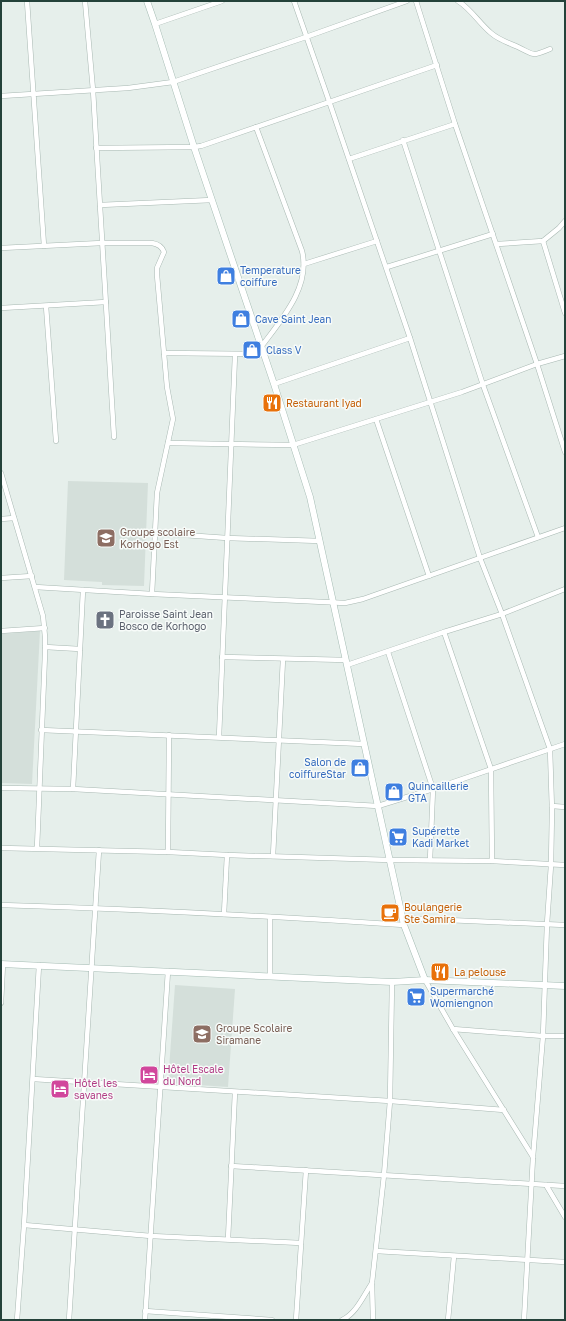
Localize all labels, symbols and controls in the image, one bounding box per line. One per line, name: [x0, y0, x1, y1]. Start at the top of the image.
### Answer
place label: Temperature coiffure: [240, 264, 301, 288]
shop icon: Temperature coiffure: [215, 265, 237, 287]
shop icon: Cave Saint Jean: [230, 308, 252, 330]
place label: Cave Saint Jean: [255, 313, 331, 325]
shop icon: Class V: [241, 339, 263, 361]
place label: Class V: [266, 344, 302, 356]
restaurant icon: Restaurant Iyad: [261, 392, 283, 414]
place label: Restaurant Iyad: [286, 397, 362, 409]
place label: Groupe scolaire Korhogo Est: [120, 526, 195, 550]
school or university icon: Groupe scolaire Korhogo Est: [95, 527, 117, 549]
place label: Paroisse Saint Jean Bosco de Korhogo: [119, 608, 213, 632]
church icon: Paroisse Saint Jean Bosco de Korhogo: [94, 609, 116, 631]
place label: Salon de coiffureStar: [289, 756, 346, 780]
shop icon: Salon de coiffureStar: [349, 757, 371, 779]
place label: Quincaillerie GTA: [408, 780, 469, 804]
shop icon: Quincaillerie GTA: [383, 781, 405, 803]
place label: Supérette Kadi Market: [412, 825, 469, 849]
supermarket icon: Supérette Kadi Market: [387, 826, 409, 848]
place label: Boulangerie Ste Samira: [404, 901, 462, 925]
cafe icon: Boulangerie Ste Samira: [379, 902, 401, 924]
restaurant icon: La pelouse: [429, 961, 451, 983]
place label: La pelouse: [454, 966, 506, 978]
place label: Supermarché Womiengnon: [430, 985, 494, 1009]
supermarket icon: Supermarché Womiengnon: [405, 986, 427, 1008]
place label: Groupe Scolaire Siramane: [216, 1022, 293, 1046]
school or university icon: Groupe Scolaire Siramane: [191, 1023, 213, 1045]
place label: Hôtel Escale du Nord: [163, 1063, 224, 1087]
hotel icon: Hôtel Escale du Nord: [138, 1064, 160, 1086]
place label: Hôtel les savanes: [74, 1077, 117, 1101]
hotel icon: Hôtel les savanes: [49, 1078, 71, 1100]

